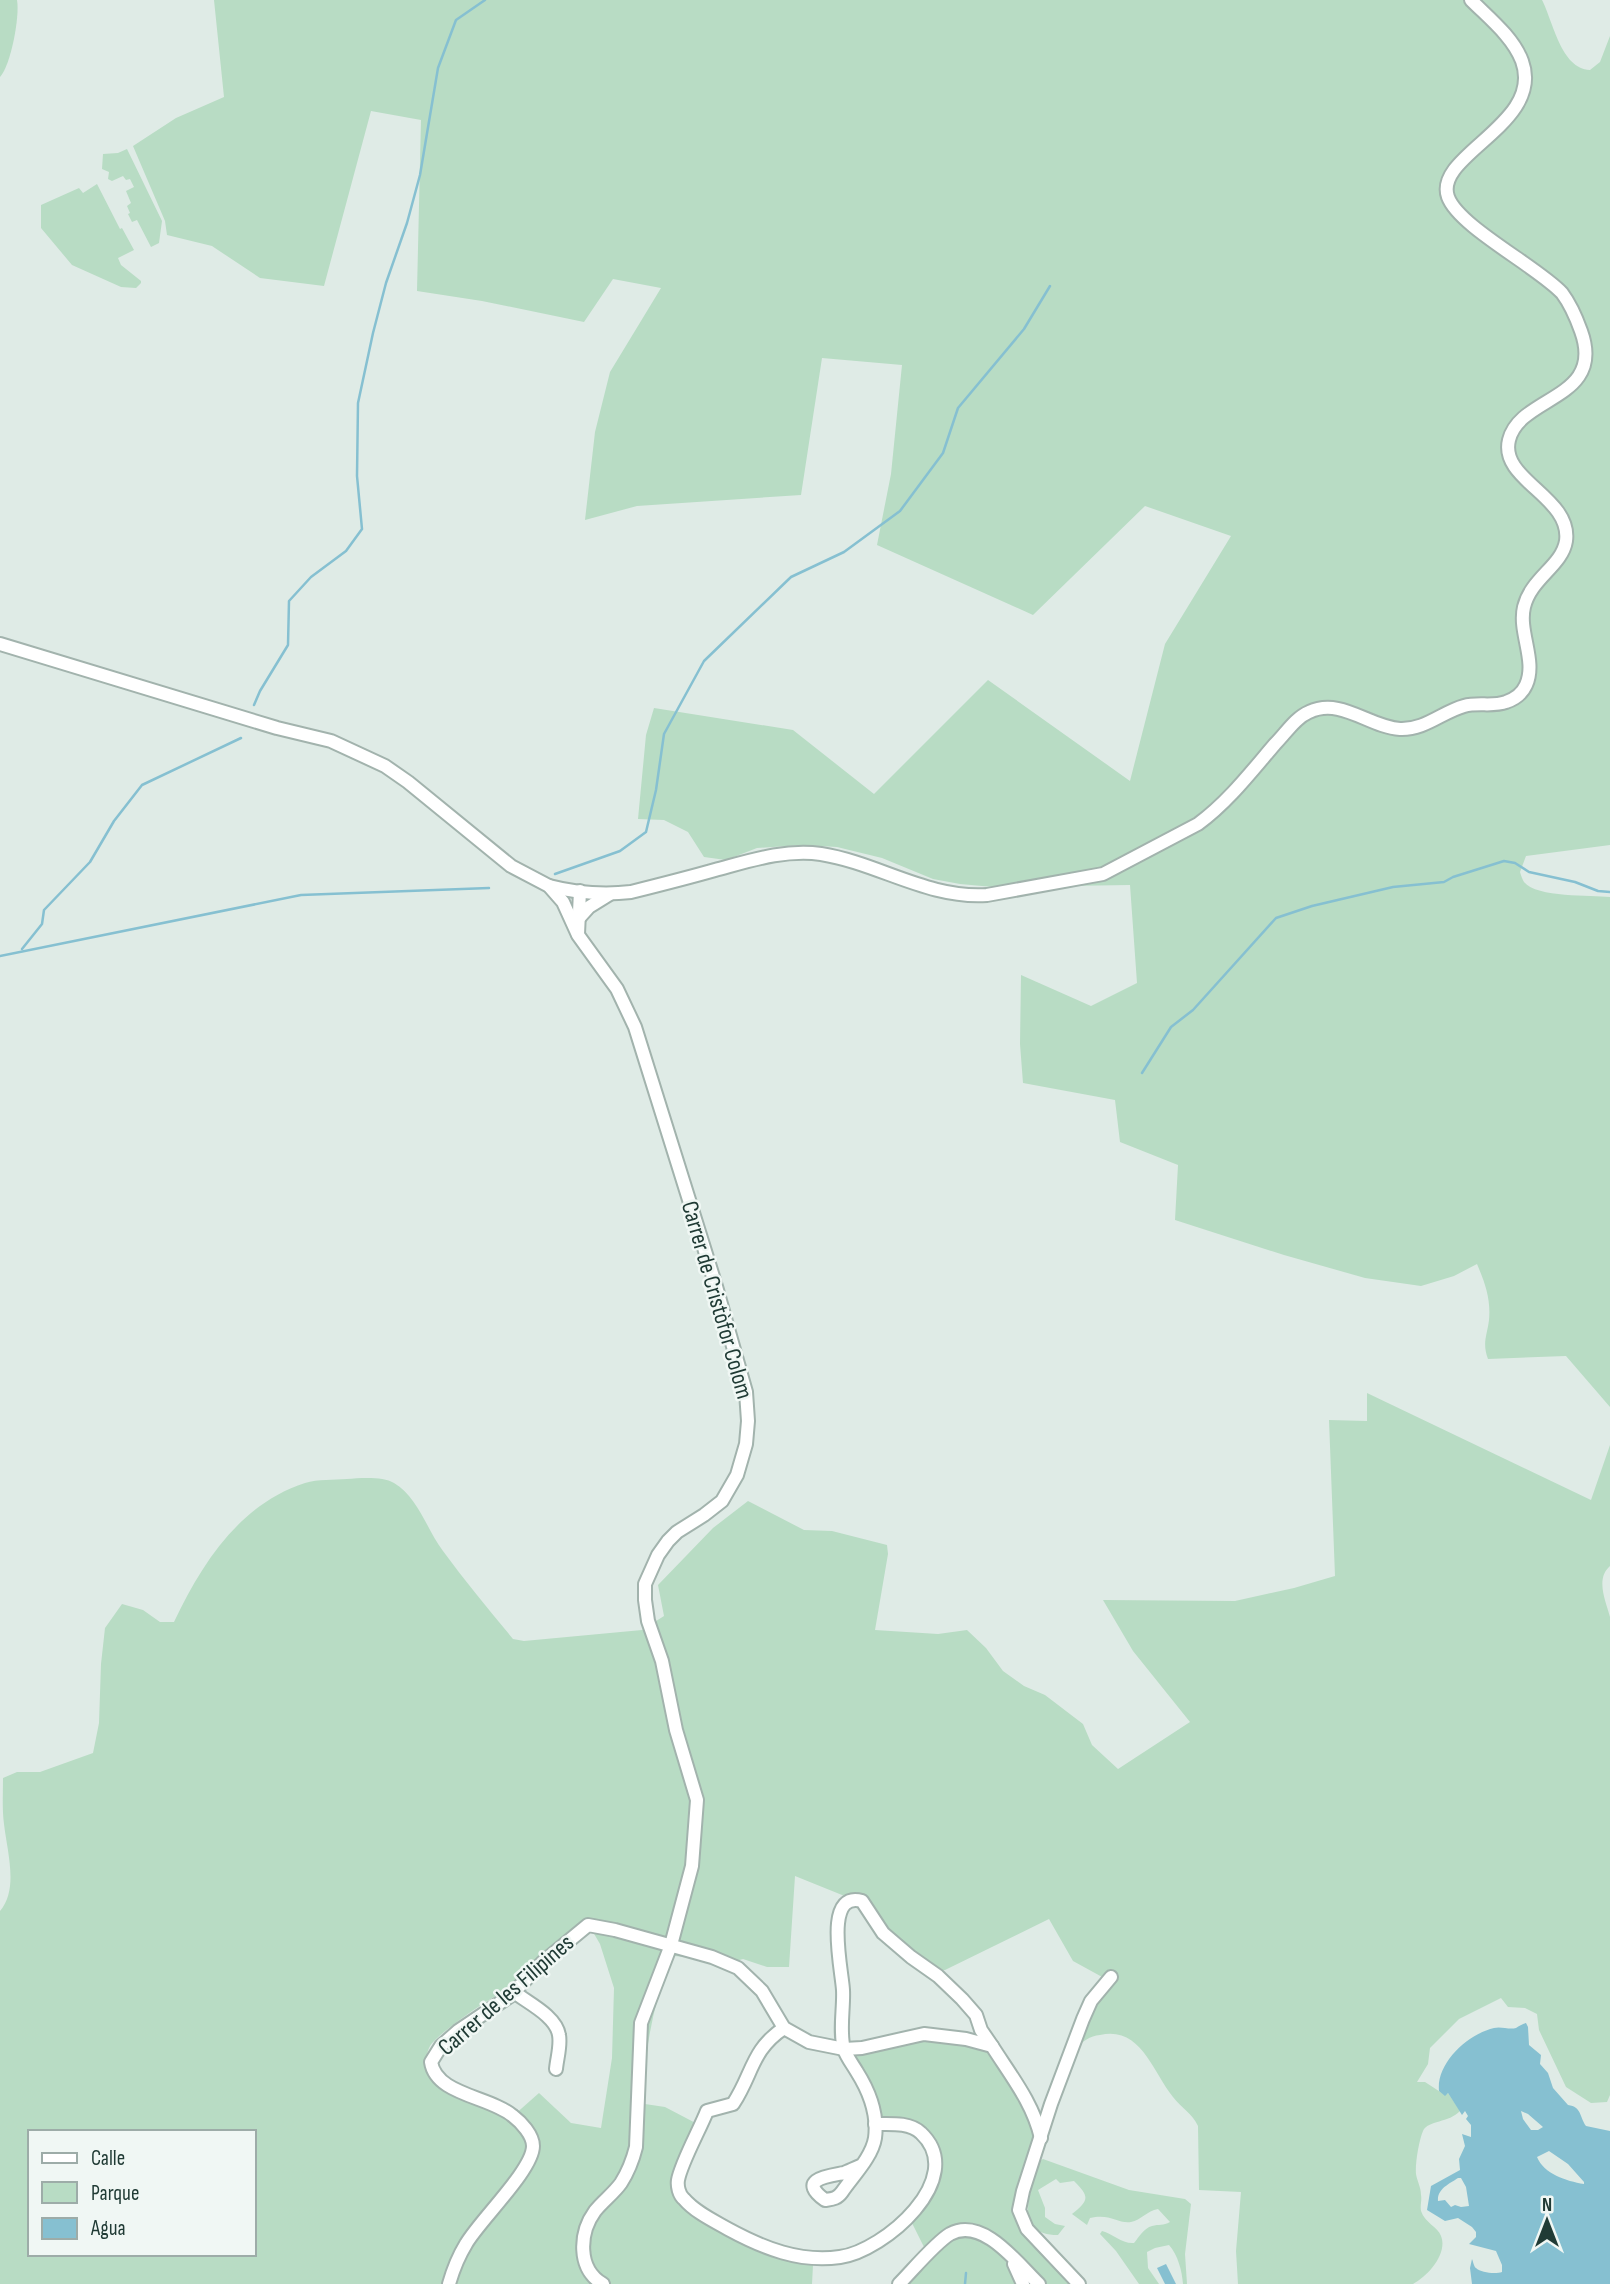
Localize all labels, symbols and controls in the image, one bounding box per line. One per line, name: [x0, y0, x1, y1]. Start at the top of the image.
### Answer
street label: Carrer de Cristòfor Colom: [675, 1198, 759, 1402]
street label: Carrer de les Filipines: [432, 1928, 580, 2062]
legend: [28, 2130, 256, 2256]
text: Calle: [91, 2146, 125, 2171]
text: Parque: [91, 2181, 139, 2206]
north arrow: [1512, 2186, 1582, 2256]
text: N: [1542, 2194, 1552, 2217]
text: Agua: [90, 2216, 126, 2241]

